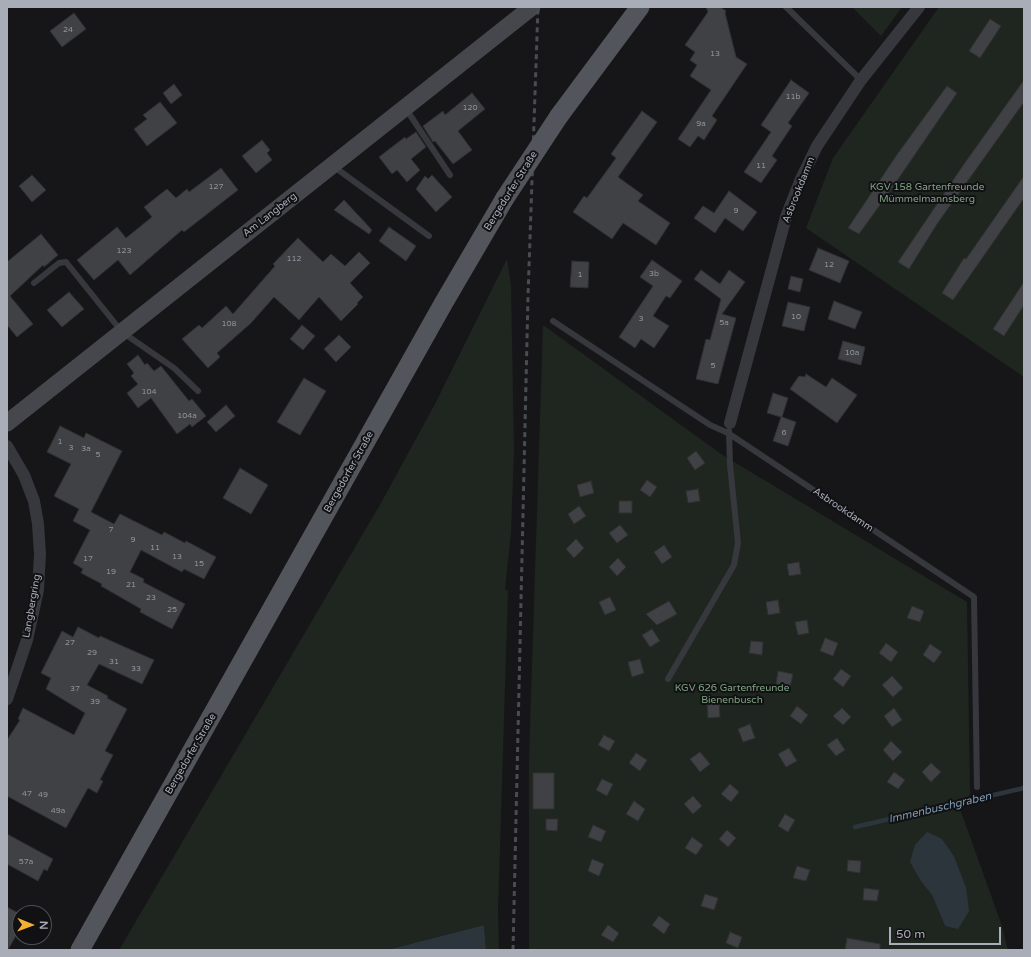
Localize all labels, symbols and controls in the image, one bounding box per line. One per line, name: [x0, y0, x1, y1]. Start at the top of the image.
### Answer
house number: 24: [63, 25, 73, 35]
house number: 13: [710, 49, 720, 59]
house number: 11b: [785, 92, 801, 102]
house number: 120: [462, 103, 478, 113]
house number: 9a: [696, 119, 706, 129]
street label: Bergedorfer Straße: [482, 149, 540, 233]
street label: Asbrookdamm: [780, 155, 818, 225]
house number: 11: [756, 161, 766, 171]
park label: KGV 158 Gartenfreunde Mümmelmannsberg: [870, 181, 984, 204]
house number: 127: [208, 182, 224, 192]
street label: Am Langberg: [241, 190, 299, 240]
house number: 9: [733, 206, 739, 216]
house number: 123: [116, 246, 132, 256]
house number: 112: [286, 254, 302, 264]
house number: 12: [824, 260, 834, 270]
house number: 3b: [649, 269, 659, 279]
house number: 1: [577, 270, 583, 280]
house number: 10: [791, 312, 801, 322]
house number: 3: [638, 314, 644, 324]
house number: 5a: [719, 318, 729, 328]
house number: 108: [221, 319, 237, 329]
house number: 10a: [845, 348, 859, 358]
house number: 5: [710, 361, 716, 371]
house number: 104: [141, 387, 157, 397]
house number: 104a: [177, 411, 197, 421]
house number: 6: [781, 428, 787, 438]
street label: Bergedorfer Straße: [322, 429, 376, 515]
house number: 1: [57, 437, 63, 447]
house number: 3: [68, 443, 74, 453]
house number: 3a: [81, 444, 91, 454]
house number: 5: [95, 450, 101, 460]
street label: Asbrookdamm: [811, 485, 875, 535]
house number: 7: [108, 525, 114, 535]
house number: 9: [130, 535, 136, 545]
house number: 11: [150, 543, 160, 553]
house number: 13: [172, 552, 182, 562]
house number: 17: [83, 554, 93, 564]
house number: 15: [194, 559, 204, 569]
house number: 19: [106, 567, 116, 577]
street label: Langbergring: [20, 573, 44, 639]
house number: 21: [126, 580, 136, 590]
house number: 23: [146, 593, 156, 603]
house number: 25: [167, 605, 177, 615]
house number: 27: [65, 638, 75, 648]
house number: 29: [87, 648, 97, 658]
house number: 31: [109, 657, 119, 667]
house number: 33: [131, 664, 141, 674]
park label: KGV 626 Gartenfreunde Bienenbusch: [675, 682, 789, 706]
house number: 37: [70, 684, 80, 694]
house number: 39: [90, 697, 100, 707]
street label: Bergedorfer Straße: [163, 712, 219, 796]
house number: 47: [22, 789, 32, 799]
house number: 49: [38, 790, 48, 800]
water label: Immenbuschgraben: [887, 790, 993, 826]
house number: 49a: [51, 806, 65, 816]
house number: 57a: [19, 857, 33, 867]
north arrow: [12, 905, 52, 945]
scale bar: [891, 919, 1003, 945]
text: N: [37, 921, 50, 930]
text: 50 m: [896, 927, 925, 941]

